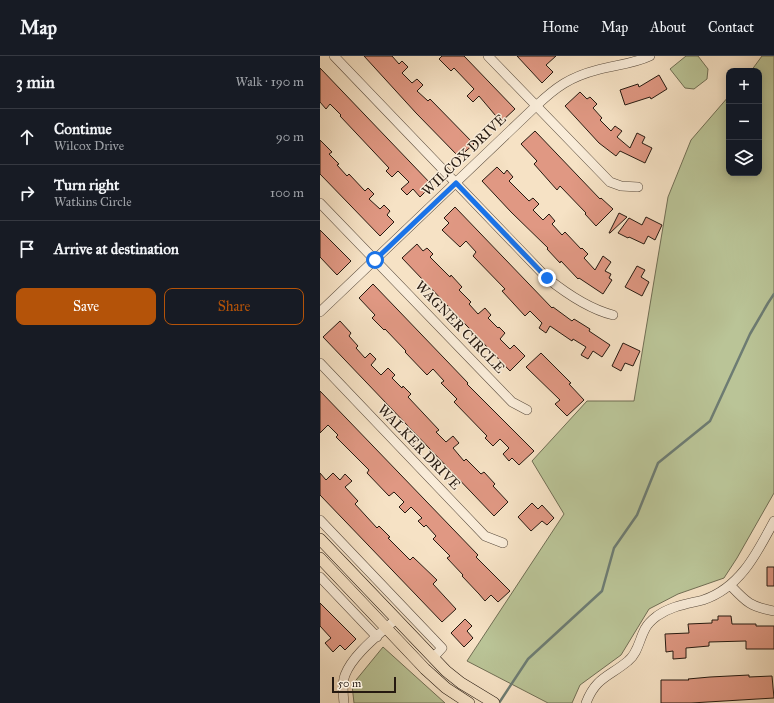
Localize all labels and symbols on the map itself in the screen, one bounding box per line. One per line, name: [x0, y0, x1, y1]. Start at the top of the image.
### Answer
street label: WILCOX DRIVE: [419, 111, 509, 199]
route start: [366, 251, 384, 269]
route end: [538, 269, 556, 287]
street label: WAGNER CIRCLE: [412, 277, 508, 377]
street label: WALKER DRIVE: [374, 401, 464, 493]
scale bar: [332, 675, 396, 694]

